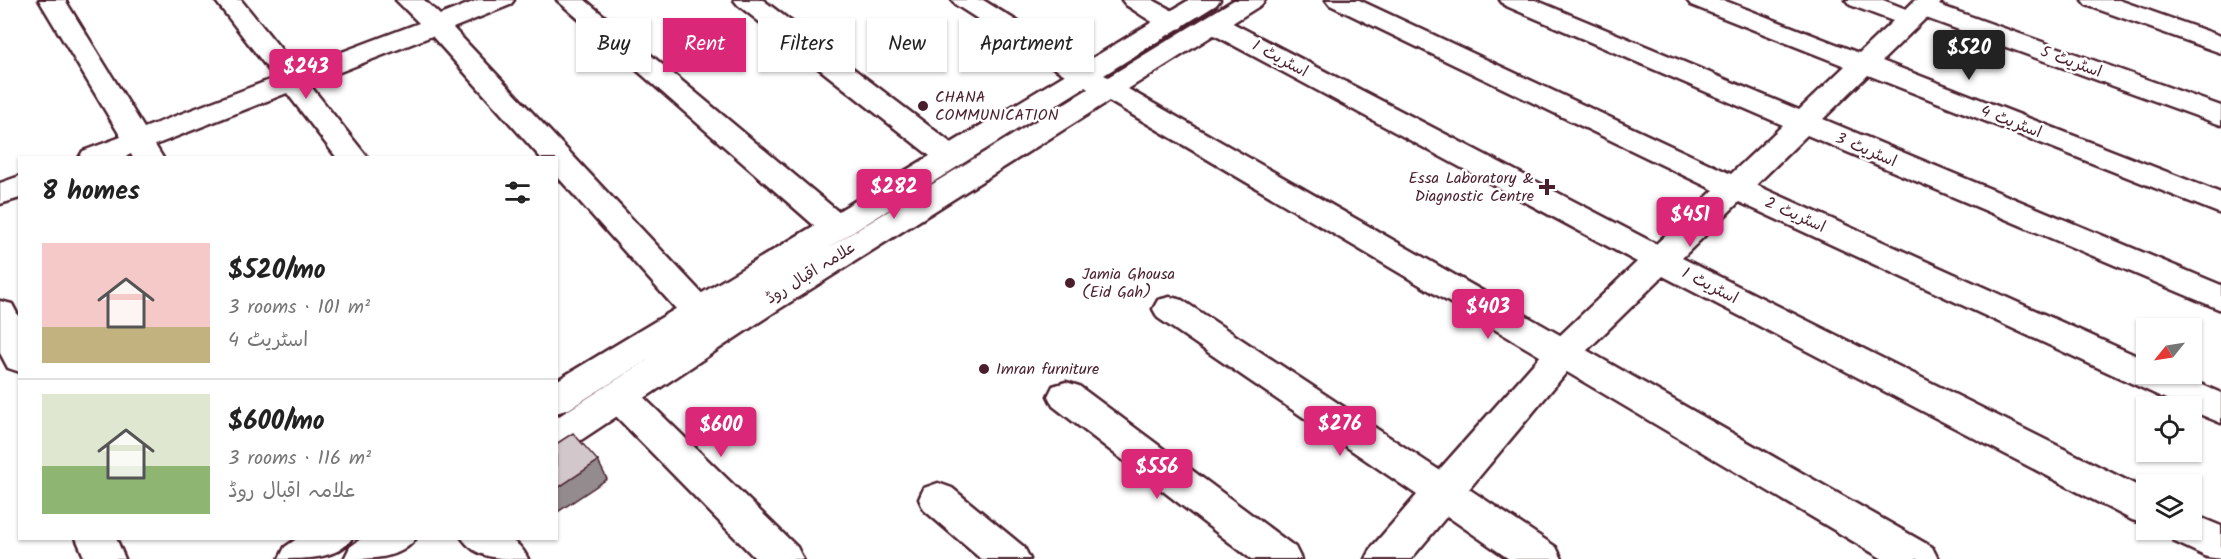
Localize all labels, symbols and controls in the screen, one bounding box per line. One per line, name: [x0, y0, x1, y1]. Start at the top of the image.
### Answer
chip: Buy: [576, 18, 651, 72]
chip: Rent: [663, 18, 746, 72]
chip: Filters: [758, 18, 855, 72]
chip: New: [867, 18, 947, 72]
chip: Apartment: [959, 18, 1094, 72]
pin: $520: [1933, 30, 2005, 81]
text: $520: [1947, 33, 1991, 65]
street label: اسٹریٹ 1: [1248, 34, 1312, 84]
street label: اسٹریٹ 5: [2037, 39, 2105, 85]
pin: $243: [270, 49, 342, 100]
text: $243: [283, 52, 329, 84]
place label: CHANA COMMUNICATION: [935, 85, 1059, 128]
marker: CHANA COMMUNICATION: [916, 99, 930, 113]
street label: اسٹریٹ 4: [1977, 99, 2045, 145]
street label: اسٹریٹ 3: [1831, 126, 1901, 174]
place label: Essa Laboratory & Diagnostic Centre: [1408, 166, 1534, 209]
pin: $282: [858, 169, 930, 220]
text: 8 homes: [42, 171, 140, 213]
text: $282: [871, 172, 917, 204]
icon: filters: [501, 176, 534, 209]
marker: Essa Laboratory & Diagnostic Centre: [1538, 178, 1556, 196]
street label: اسٹریٹ 2: [1760, 190, 1830, 240]
pin: $451: [1654, 197, 1726, 248]
text: $451: [1671, 200, 1709, 232]
street label: علامہ اقبال روڈ: [761, 235, 861, 311]
text: $520/mo: [228, 250, 326, 292]
street label: اسٹریٹ 1: [1677, 261, 1743, 311]
place label: Jamia Ghousa (Eid Gah): [1082, 262, 1175, 305]
icon: home: [90, 267, 162, 339]
marker: Jamia Ghousa (Eid Gah): [1063, 276, 1077, 290]
pin: $403: [1452, 289, 1524, 340]
text: 3 rooms · 101 m²: [228, 292, 370, 324]
text: $403: [1466, 292, 1510, 324]
north arrow: [2136, 318, 2202, 384]
map controls: [2136, 318, 2202, 540]
text: اسٹریٹ 4: [228, 325, 308, 357]
place label: Imran furniture: [996, 357, 1099, 382]
marker: Imran furniture: [977, 362, 991, 376]
button: locate: [2136, 396, 2202, 462]
text: $600/mo: [228, 401, 325, 443]
pin: $276: [1304, 406, 1376, 457]
pin: $600: [685, 407, 757, 458]
text: $276: [1318, 409, 1362, 441]
text: $600: [699, 410, 743, 442]
icon: home: [90, 418, 162, 490]
text: 3 rooms · 116 m²: [228, 443, 371, 475]
pin: $556: [1121, 449, 1193, 500]
text: $556: [1136, 452, 1178, 484]
button: layers: [2136, 474, 2202, 540]
text: علامہ اقبال روڈ: [228, 476, 356, 508]

